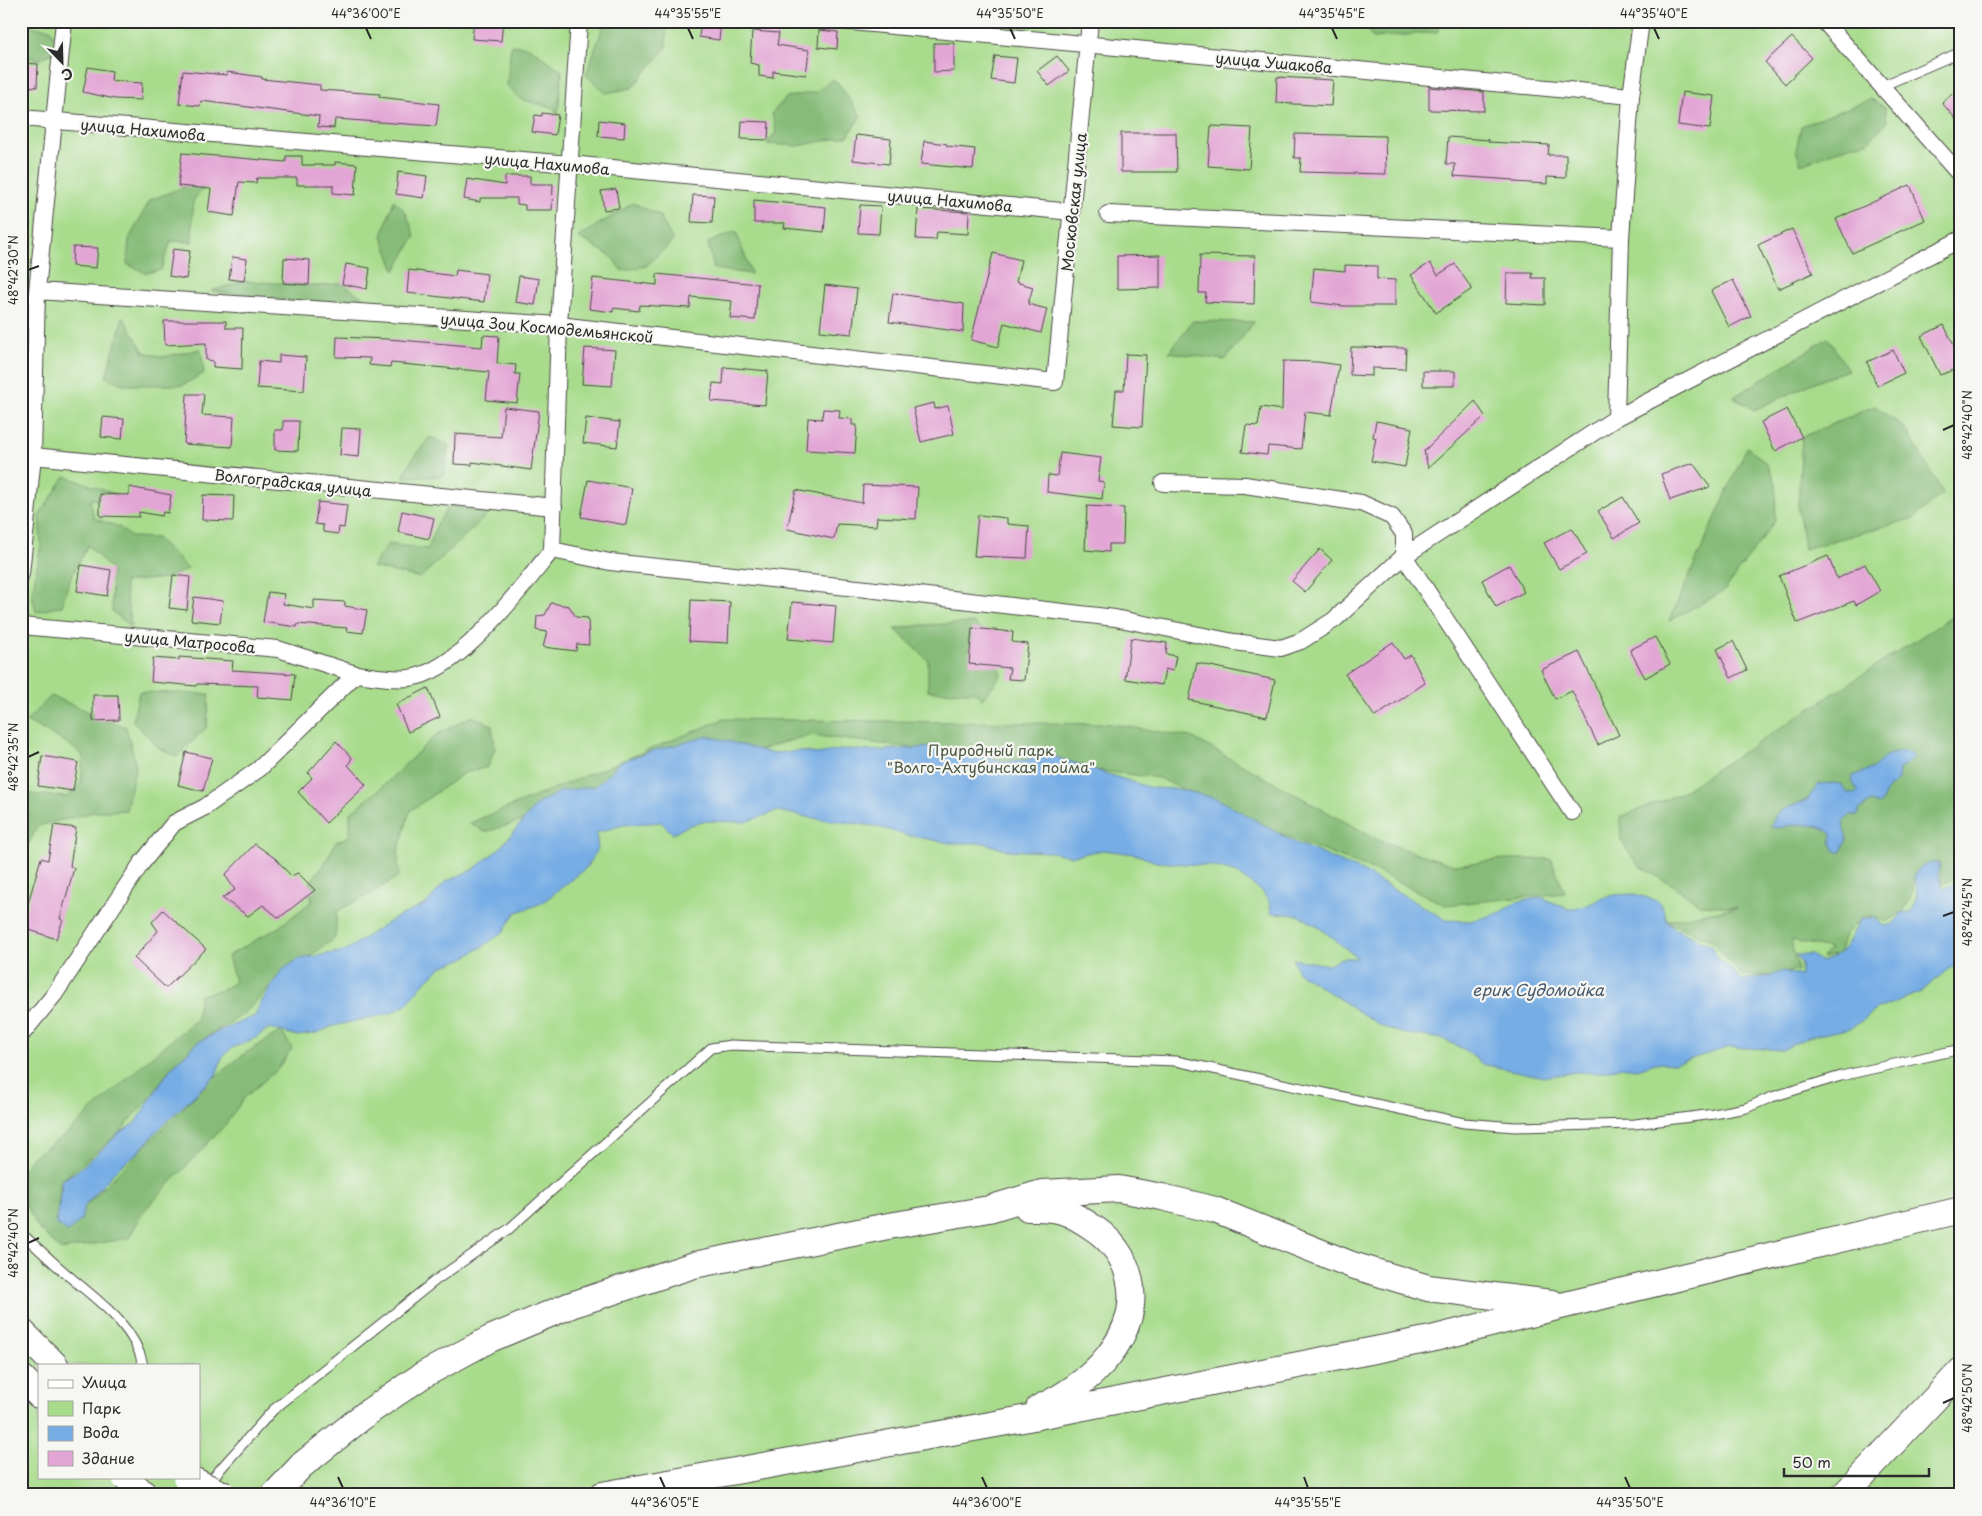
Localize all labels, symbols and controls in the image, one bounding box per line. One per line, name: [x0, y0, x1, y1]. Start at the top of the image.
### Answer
text: 44°36'00"E: [331, 4, 401, 22]
text: 44°35'55"E: [655, 4, 721, 22]
text: 44°35'50"E: [976, 4, 1044, 22]
text: 44°35'45"E: [1299, 4, 1365, 22]
text: 44°35'40"E: [1620, 4, 1688, 22]
north arrow: [38, 38, 88, 88]
street label: улица Ушакова: [1215, 45, 1334, 79]
text: С: [58, 63, 76, 86]
street label: улица Нахимова: [79, 112, 207, 146]
street label: Московская улица: [1054, 131, 1092, 273]
street label: улица Нахимова: [483, 146, 611, 180]
street label: улица Нахимова: [886, 183, 1014, 217]
text: 48°42'30"N: [4, 235, 22, 305]
street label: улица Зои Космодемьянской: [440, 306, 654, 348]
text: 48°42'40"N: [1958, 390, 1976, 460]
street label: Волгоградская улица: [213, 462, 373, 502]
street label: улица Матросова: [124, 624, 257, 658]
text: 48°42'35"N: [4, 723, 22, 791]
park label: Природный парк "Волго-Ахтубинская пойма": [887, 738, 1095, 778]
text: 48°42'45"N: [1958, 878, 1976, 946]
water label: ерик Судомойка: [1472, 977, 1605, 1001]
text: 48°42'40"N: [4, 1208, 22, 1278]
text: 48°42'50"N: [1958, 1363, 1976, 1433]
legend: [38, 1364, 200, 1478]
text: Улица: [82, 1370, 127, 1393]
text: Парк: [82, 1396, 121, 1419]
text: Вода: [82, 1420, 120, 1443]
text: Здание: [82, 1446, 135, 1469]
scale bar: [1784, 1446, 1930, 1478]
text: 50 m: [1792, 1450, 1831, 1473]
text: 44°36'10"E: [310, 1493, 376, 1511]
text: 44°36'05"E: [631, 1493, 699, 1511]
text: 44°36'00"E: [952, 1493, 1022, 1511]
text: 44°35'55"E: [1275, 1493, 1341, 1511]
text: 44°35'50"E: [1596, 1493, 1664, 1511]

